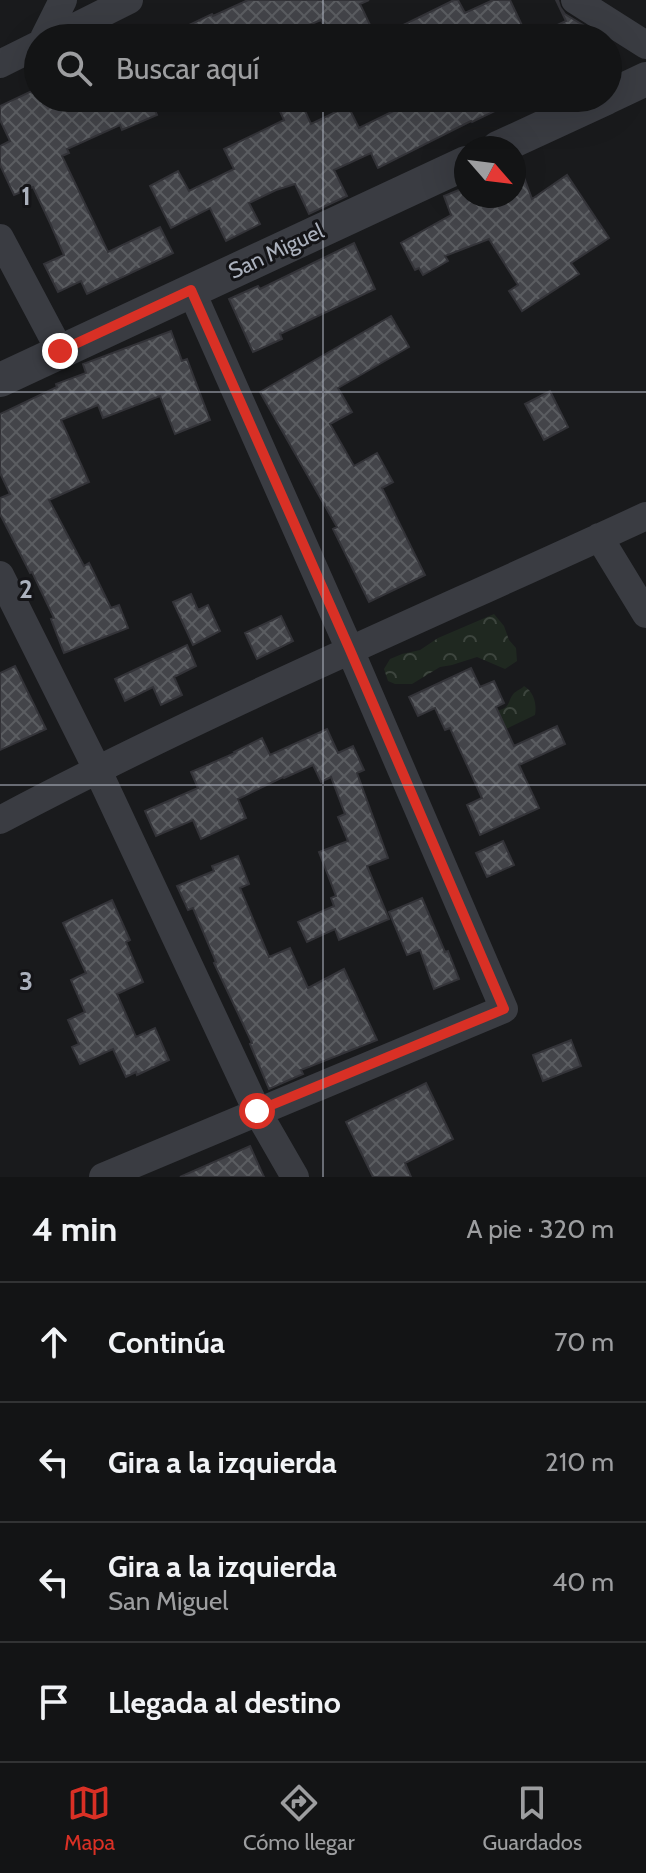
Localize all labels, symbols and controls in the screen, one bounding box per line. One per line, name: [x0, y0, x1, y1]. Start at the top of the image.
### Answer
search box: [24, 24, 622, 112]
icon: search: [52, 46, 96, 90]
text: Buscar aquí: [116, 50, 259, 87]
north arrow: [454, 136, 526, 208]
text: 1: [21, 180, 31, 212]
street label: San Miguel: [224, 217, 329, 285]
route end: [42, 333, 78, 369]
text: 2: [19, 573, 33, 605]
text: 3: [19, 965, 33, 997]
route start: [239, 1093, 275, 1129]
text: 4 min: [32, 1208, 117, 1250]
text: A pie · 320 m: [466, 1213, 614, 1245]
icon: ahead: [32, 1320, 76, 1364]
text: Continúa: [108, 1324, 225, 1361]
text: 70 m: [554, 1326, 614, 1358]
icon: left: [32, 1440, 76, 1484]
text: Gira a la izquierda: [108, 1444, 337, 1481]
text: 210 m: [545, 1446, 614, 1478]
text: Gira a la izquierda: [108, 1548, 337, 1585]
icon: left: [32, 1560, 76, 1604]
text: 40 m: [552, 1566, 614, 1598]
text: San Miguel: [108, 1585, 228, 1617]
icon: arrive: [32, 1680, 76, 1724]
text: Llegada al destino: [108, 1684, 341, 1721]
tab: Mapa: [64, 1781, 115, 1856]
tab: Cómo llegar: [243, 1781, 355, 1856]
tab: Guardados: [482, 1781, 582, 1856]

